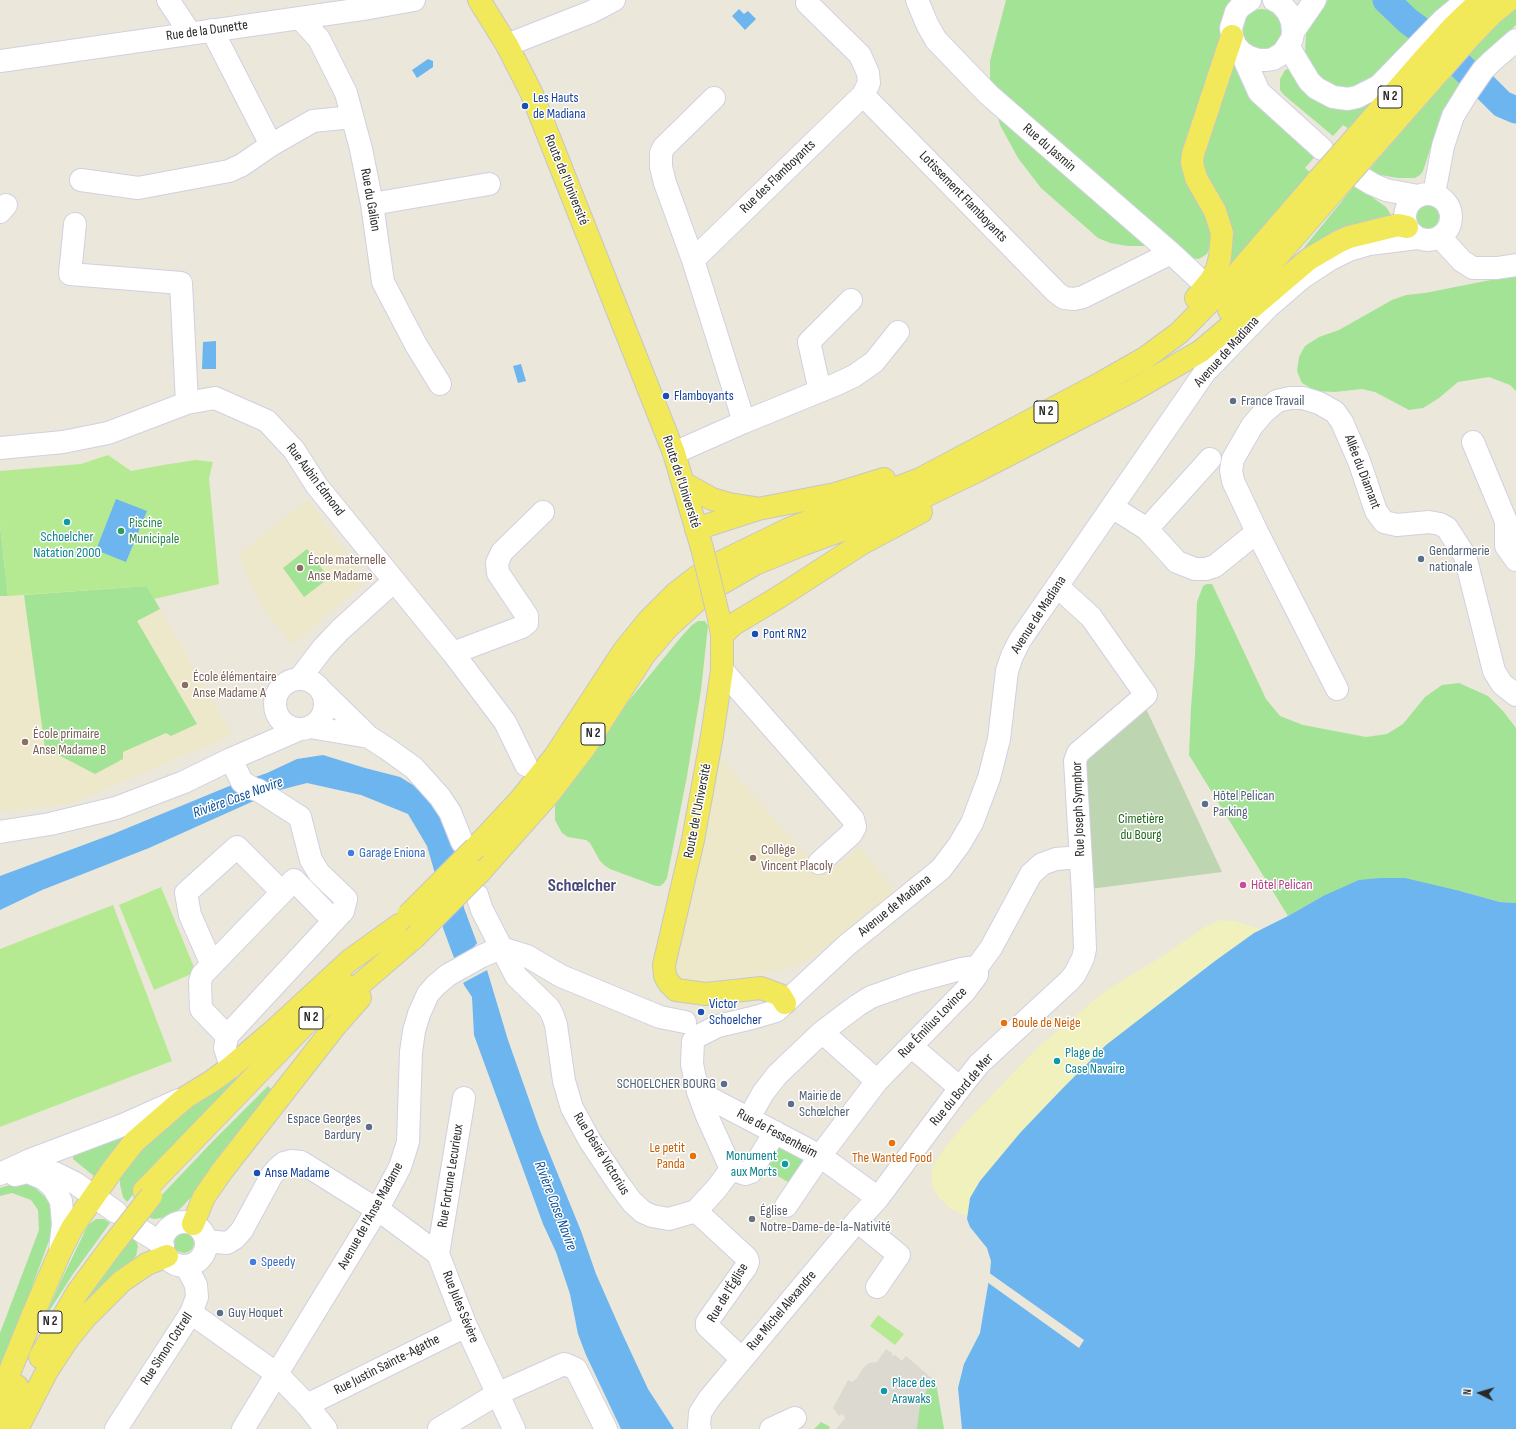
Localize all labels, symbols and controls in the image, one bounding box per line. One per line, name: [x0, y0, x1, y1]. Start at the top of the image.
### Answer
street label: Rue de la Dunette: [165, 17, 249, 45]
road number: N 2: [1378, 86, 1402, 108]
place label: Les Hauts de Madiana: [533, 90, 586, 122]
marker: Les Hauts de Madiana: [520, 101, 530, 111]
street label: Rue du Jasmin: [1019, 120, 1079, 176]
street label: Route de l'Université: [540, 132, 592, 228]
street label: Rue des Flamboyants: [737, 137, 819, 217]
street label: Lotissement Flamboyants: [915, 148, 1011, 246]
street label: Rue du Galion: [356, 167, 384, 233]
street label: Avenue de Madiana: [1191, 313, 1263, 391]
place label: Flamboyants: [674, 388, 734, 404]
marker: Flamboyants: [661, 391, 671, 401]
place label: France Travail: [1241, 393, 1304, 409]
marker: France Travail: [1228, 396, 1238, 406]
road number: N 2: [1034, 401, 1058, 423]
street label: Allée du Diamant: [1340, 432, 1384, 512]
street label: Route de l'Université: [658, 434, 704, 530]
street label: Rue Aubin Edmond: [282, 440, 348, 520]
place label: Piscine Municipale: [129, 515, 179, 548]
marker: Schoelcher Natation 2000: [62, 517, 72, 527]
marker: Piscine Municipale: [116, 526, 126, 536]
place label: Schoelcher Natation 2000: [33, 529, 101, 562]
place label: Gendarmerie nationale: [1429, 543, 1490, 576]
place label: École maternelle Anse Madame: [308, 552, 386, 584]
marker: Gendarmerie nationale: [1416, 554, 1426, 564]
marker: École maternelle Anse Madame: [295, 563, 305, 573]
street label: Avenue de Madiana: [1008, 573, 1070, 657]
place label: Pont RN2: [763, 626, 807, 642]
marker: Pont RN2: [750, 629, 760, 639]
place label: École élémentaire Anse Madame A: [193, 669, 277, 702]
marker: École élémentaire Anse Madame A: [180, 680, 190, 690]
road number: N 2: [581, 723, 605, 745]
place label: École primaire Anse Madame B: [33, 726, 106, 758]
marker: École primaire Anse Madame B: [20, 737, 30, 747]
street label: Rue Joseph Symphor: [1069, 761, 1089, 857]
street label: Route de l'Université: [681, 762, 715, 860]
water label: Rivière Case Navire: [191, 773, 285, 823]
place label: Hôtel Pelican Parking: [1213, 788, 1274, 820]
marker: Hôtel Pelican Parking: [1200, 799, 1210, 809]
park label: Cimetière du Bourg: [1118, 811, 1164, 844]
place label: Collège Vincent Placoly: [761, 842, 833, 874]
place label: Garage Eniona: [359, 845, 425, 861]
marker: Garage Eniona: [346, 848, 356, 858]
marker: Collège Vincent Placoly: [748, 853, 758, 863]
street label: Avenue de Madiana: [855, 871, 935, 941]
district label: Schœlcher: [548, 875, 616, 897]
place label: Hôtel Pelican: [1251, 877, 1312, 893]
marker: Hôtel Pelican: [1238, 880, 1248, 890]
street label: Rue Émilius Lovince: [895, 984, 971, 1062]
place label: Victor Schoelcher: [709, 996, 762, 1028]
road number: N 2: [299, 1007, 323, 1029]
marker: Victor Schoelcher: [696, 1007, 706, 1017]
place label: Boule de Neige: [1012, 1015, 1081, 1031]
marker: Boule de Neige: [999, 1018, 1009, 1028]
place label: Plage de Case Navaire: [1065, 1045, 1125, 1078]
street label: Rue du Bord de Mer: [927, 1050, 997, 1130]
marker: Plage de Case Navaire: [1052, 1056, 1062, 1066]
place label: SCHOELCHER BOURG: [617, 1076, 716, 1092]
marker: SCHOELCHER BOURG: [719, 1079, 729, 1089]
place label: Mairie de Schœlcher: [799, 1088, 849, 1120]
marker: Mairie de Schœlcher: [786, 1099, 796, 1109]
street label: Rue de Fessenheim: [734, 1106, 820, 1162]
street label: Rue Désiré Victorius: [569, 1110, 633, 1198]
place label: Espace Georges Bardury: [287, 1111, 361, 1144]
marker: Espace Georges Bardury: [364, 1122, 374, 1132]
street label: Rue Fortune Lecurieux: [435, 1123, 467, 1229]
marker: The Wanted Food: [887, 1138, 897, 1148]
place label: Le petit Panda: [650, 1140, 685, 1172]
place label: Monument aux Morts: [726, 1148, 777, 1180]
place label: The Wanted Food: [852, 1150, 932, 1166]
marker: Le petit Panda: [688, 1151, 698, 1161]
water label: Rivière Case Navire: [530, 1159, 580, 1253]
marker: Monument aux Morts: [780, 1159, 790, 1169]
street label: Avenue de l'Anse Madame: [335, 1160, 407, 1272]
place label: Anse Madame: [265, 1165, 330, 1181]
marker: Anse Madame: [252, 1168, 262, 1178]
place label: Église Notre-Dame-de-la-Nativité: [760, 1203, 891, 1236]
marker: Église Notre-Dame-de-la-Nativité: [747, 1214, 757, 1224]
place label: Speedy: [261, 1254, 295, 1270]
marker: Speedy: [248, 1257, 258, 1267]
street label: Rue de l'Église: [704, 1260, 752, 1326]
street label: Rue Michel Alexandre: [744, 1268, 820, 1354]
street label: Rue Jules Sévère: [438, 1269, 482, 1345]
place label: Guy Hoquet: [228, 1305, 283, 1321]
marker: Guy Hoquet: [215, 1308, 225, 1318]
street label: Rue Simon Cotrell: [137, 1310, 197, 1388]
road number: N 2: [38, 1311, 62, 1333]
street label: Rue Justin Sainte-Agathe: [331, 1331, 443, 1399]
north arrow: [1460, 1373, 1500, 1413]
place label: Place des Arawaks: [892, 1375, 936, 1408]
marker: Place des Arawaks: [879, 1386, 889, 1396]
text: N: [1461, 1388, 1474, 1395]

